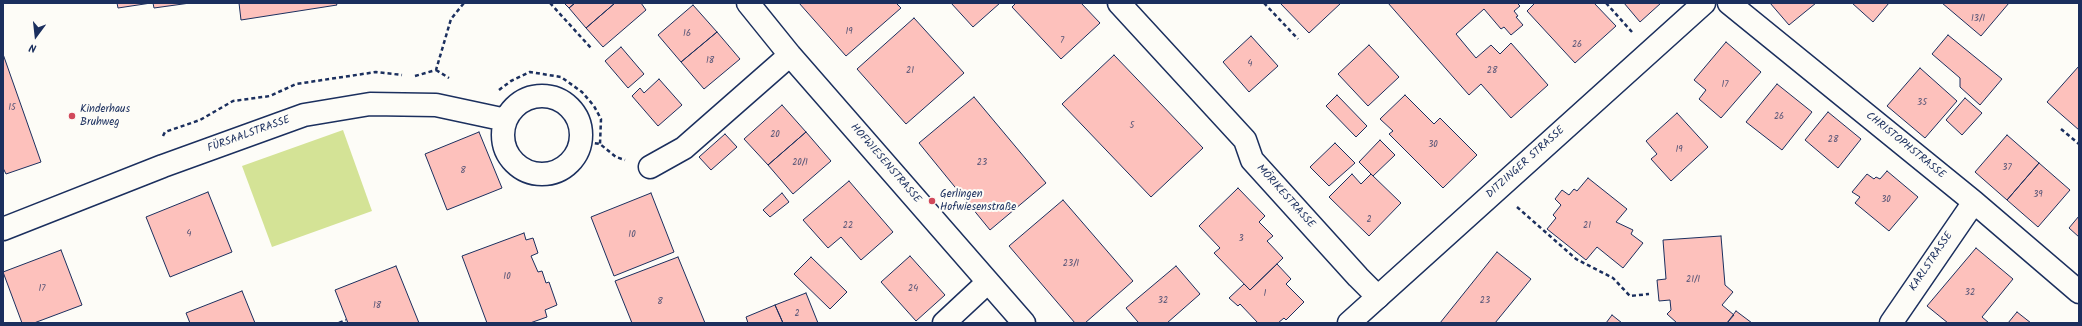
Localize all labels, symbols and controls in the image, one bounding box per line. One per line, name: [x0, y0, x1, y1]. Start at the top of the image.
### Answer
house number: 13/1: [1971, 14, 1985, 24]
north arrow: [16, 16, 56, 56]
house number: 19: [845, 27, 853, 37]
house number: 16: [683, 29, 691, 39]
house number: 7: [1060, 36, 1064, 46]
text: N: [27, 38, 39, 57]
house number: 26: [1572, 40, 1582, 50]
house number: 18: [706, 56, 714, 66]
house number: 4: [1248, 59, 1252, 69]
house number: 21: [906, 66, 914, 76]
house number: 28: [1487, 66, 1497, 76]
house number: 17: [1722, 80, 1728, 90]
house number: 35: [1917, 98, 1927, 108]
house number: 15: [8, 103, 16, 113]
place label: Kinderhaus Bruhweg: [80, 103, 130, 129]
street label: CHRISTOPHSTRASSE: [1863, 110, 1947, 182]
marker: Kinderhaus Bruhweg: [67, 111, 77, 121]
house number: 26: [1774, 112, 1784, 122]
street label: FÜRSAALSTRASSE: [206, 114, 292, 156]
house number: 5: [1130, 121, 1134, 131]
street label: HOFWIESENSTRASSE: [847, 122, 923, 206]
street label: DITZINGER STRASSE: [1484, 124, 1568, 202]
house number: 20: [770, 130, 780, 140]
house number: 28: [1828, 135, 1838, 145]
house number: 30: [1428, 140, 1438, 150]
house number: 19: [1675, 145, 1683, 155]
house number: 20/1: [792, 158, 808, 168]
house number: 23: [977, 158, 987, 168]
street label: MÖRIKESTRASSE: [1253, 162, 1317, 232]
house number: 37: [2002, 163, 2012, 173]
house number: 8: [460, 166, 466, 176]
place label: Gerlingen Hofwiesenstraße: [940, 188, 1016, 214]
house number: 39: [2033, 190, 2043, 200]
house number: 30: [1881, 195, 1891, 205]
marker: Gerlingen Hofwiesenstraße: [927, 196, 937, 206]
house number: 2: [1366, 215, 1372, 225]
house number: 22: [843, 221, 853, 231]
house number: 21: [1583, 221, 1591, 231]
house number: 4: [187, 229, 191, 239]
house number: 10: [628, 230, 636, 240]
street label: KARLSTRASSE: [1907, 230, 1957, 294]
house number: 3: [1238, 234, 1244, 244]
house number: 23/1: [1063, 259, 1079, 269]
house number: 10: [503, 272, 511, 282]
house number: 21/1: [1686, 275, 1700, 285]
house number: 17: [39, 284, 45, 294]
house number: 24: [908, 284, 918, 294]
house number: 32: [1965, 288, 1975, 298]
house number: 1: [1264, 289, 1266, 299]
house number: 32: [1158, 296, 1168, 306]
house number: 23: [1480, 296, 1490, 306]
house number: 8: [657, 297, 663, 307]
house number: 18: [373, 301, 381, 311]
house number: 2: [794, 309, 800, 319]

